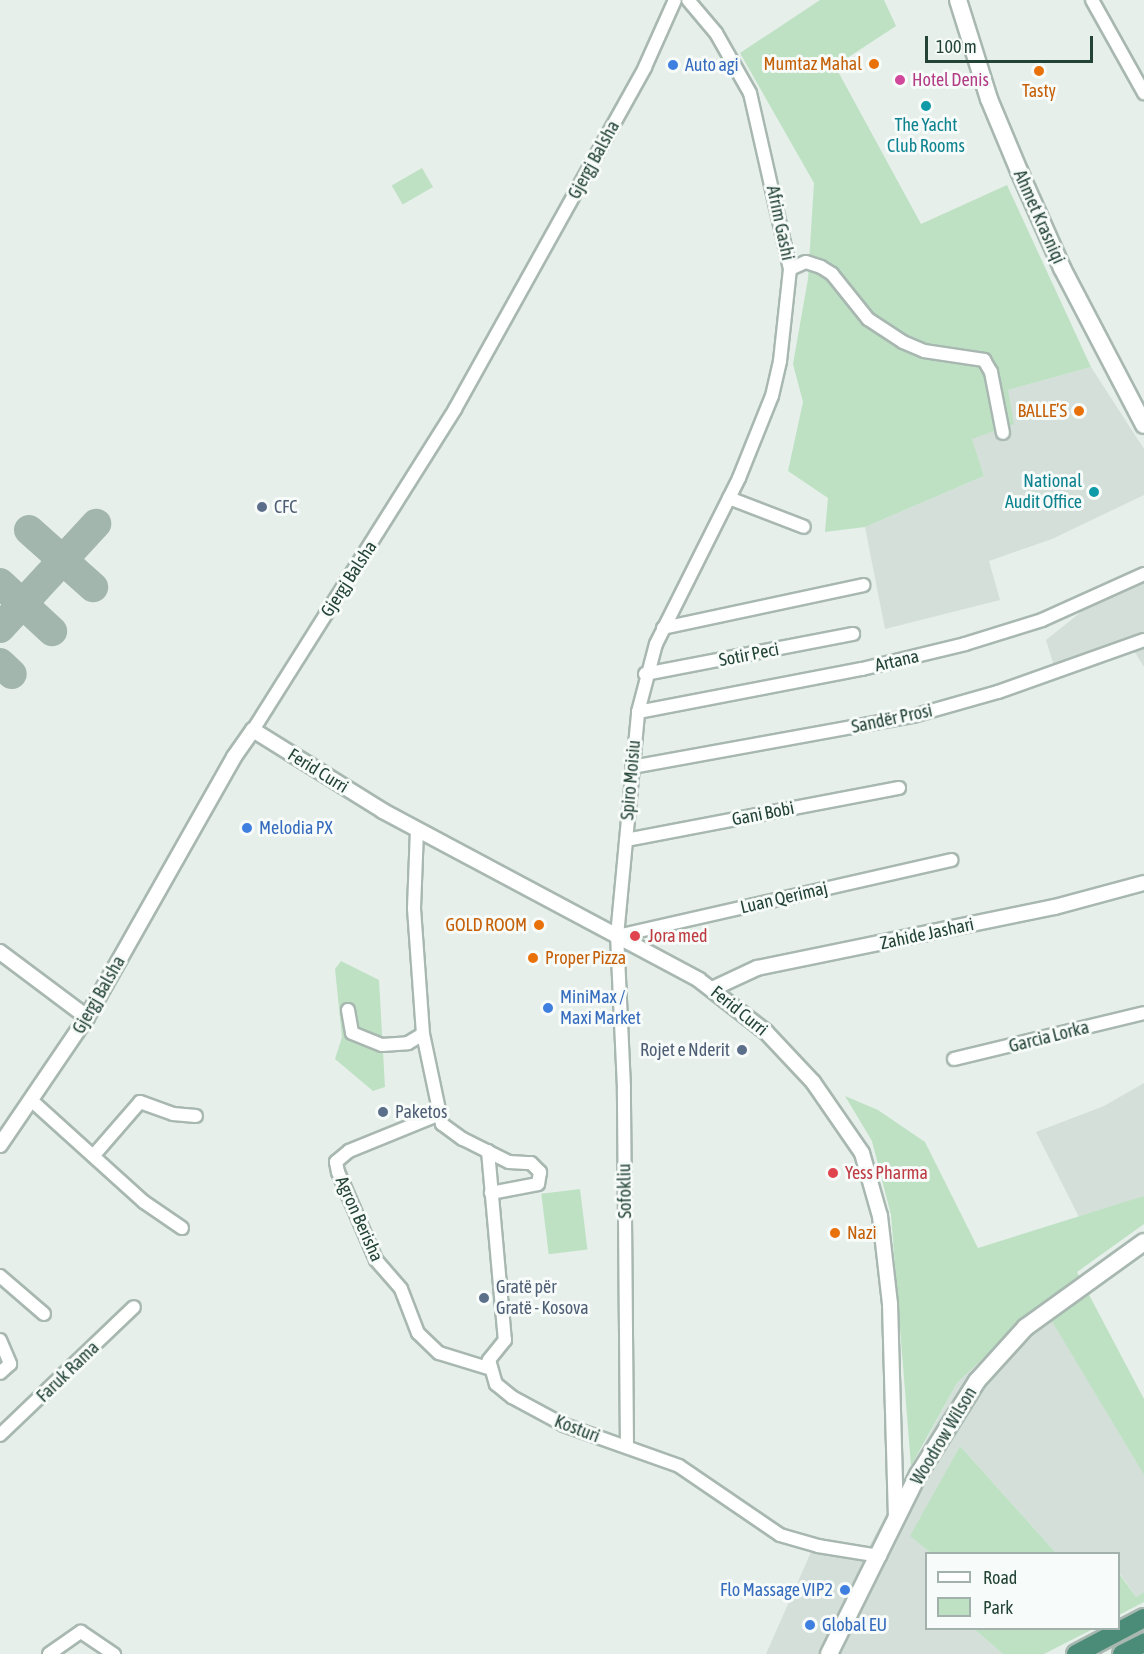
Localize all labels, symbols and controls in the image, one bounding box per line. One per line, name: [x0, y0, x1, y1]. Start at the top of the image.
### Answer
scale bar: [928, 24, 1096, 62]
text: 100 m: [936, 36, 977, 57]
place label: Mumtaz Mahal: [763, 53, 862, 75]
place label: Auto agi: [685, 54, 739, 76]
marker: Mumtaz Mahal: [867, 57, 881, 71]
marker: Auto agi: [666, 58, 680, 72]
marker: Tasty: [1032, 64, 1046, 78]
place label: Hotel Denis: [912, 69, 989, 91]
marker: Hotel Denis: [893, 73, 907, 87]
place label: Tasty: [1022, 80, 1056, 102]
marker: The Yacht Club Rooms: [919, 99, 933, 113]
place label: The Yacht Club Rooms: [887, 115, 965, 158]
street label: Gjergj Balsha: [564, 117, 624, 203]
street label: Ahmet Krasniqi: [1009, 167, 1069, 267]
street label: Afrim Gashi: [762, 184, 798, 262]
place label: BALLE’S: [1017, 400, 1067, 422]
marker: BALLE’S: [1072, 404, 1086, 418]
place label: National Audit Office: [1005, 471, 1082, 514]
marker: National Audit Office: [1087, 485, 1101, 499]
place label: CFC: [274, 496, 297, 518]
marker: CFC: [255, 500, 269, 514]
street label: Gjergj Balsha: [316, 537, 382, 621]
street label: Sotir Peci: [717, 639, 781, 671]
street label: Artana: [873, 645, 921, 677]
street label: Sandër Prosi: [850, 700, 934, 738]
street label: Spiro Moisiu: [617, 739, 645, 821]
street label: Ferid Curri: [284, 744, 352, 798]
street label: Gani Bobi: [730, 797, 796, 831]
place label: Melodia PX: [259, 817, 333, 839]
marker: Melodia PX: [240, 821, 254, 835]
street label: Luan Qerimaj: [738, 877, 830, 919]
place label: GOLD ROOM: [446, 914, 527, 936]
street label: Zahide Jashari: [878, 914, 976, 954]
marker: GOLD ROOM: [532, 918, 546, 932]
place label: Jora med: [648, 925, 708, 947]
marker: Jora med: [626, 927, 644, 945]
place label: Proper Pizza: [545, 947, 626, 969]
marker: Proper Pizza: [526, 951, 540, 965]
street label: Gjergj Balsha: [68, 952, 130, 1038]
street label: Ferid Curri: [706, 982, 772, 1040]
place label: MiniMax / Maxi Market: [560, 987, 641, 1030]
marker: MiniMax / Maxi Market: [541, 1001, 555, 1015]
street label: Garcia Lorka: [1007, 1017, 1091, 1057]
place label: Rojet e Nderit: [640, 1039, 730, 1061]
marker: Rojet e Nderit: [735, 1043, 749, 1057]
place label: Paketos: [395, 1101, 447, 1123]
marker: Paketos: [376, 1105, 390, 1119]
place label: Yess Pharma: [845, 1162, 928, 1184]
street label: Sofokliu: [614, 1163, 636, 1219]
marker: Yess Pharma: [826, 1166, 840, 1180]
street label: Agron Berisha: [331, 1173, 387, 1265]
place label: Nazi: [847, 1222, 877, 1244]
marker: Nazi: [828, 1226, 842, 1240]
place label: Gratë për Gratë - Kosova: [496, 1277, 589, 1320]
marker: Gratë për Gratë - Kosova: [477, 1291, 491, 1305]
street label: Faruk Rama: [32, 1337, 104, 1407]
street label: Woodrow Wilson: [906, 1383, 982, 1489]
street label: Kosturi: [551, 1411, 603, 1447]
legend: [925, 1552, 1120, 1630]
text: Road: [983, 1567, 1017, 1588]
place label: Flo Massage VIP2: [720, 1579, 833, 1601]
marker: Flo Massage VIP2: [838, 1583, 852, 1597]
text: Park: [983, 1597, 1013, 1618]
place label: Global EU: [822, 1614, 887, 1636]
marker: Global EU: [803, 1618, 817, 1632]

